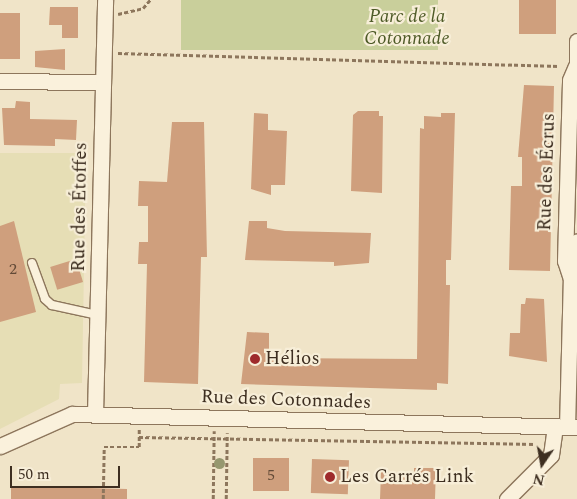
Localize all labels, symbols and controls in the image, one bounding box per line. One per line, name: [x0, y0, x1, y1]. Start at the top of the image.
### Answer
park label: Parc de la Cotonnade: [364, 6, 450, 50]
street label: Rue des Écrus: [534, 113, 560, 231]
street label: Rue des Étoffes: [67, 142, 93, 272]
house number: 2: [9, 259, 17, 279]
place label: Hélios: [265, 348, 320, 370]
marker: Hélios: [249, 353, 261, 365]
street label: Rue des Cotonnades: [200, 386, 372, 414]
north arrow: [517, 439, 567, 489]
scale bar: [12, 456, 122, 488]
text: 50 m: [18, 463, 50, 486]
house number: 5: [267, 465, 275, 485]
place label: Les Carrés Link: [340, 466, 474, 488]
text: N: [531, 468, 547, 491]
marker: Les Carrés Link: [324, 471, 336, 483]

